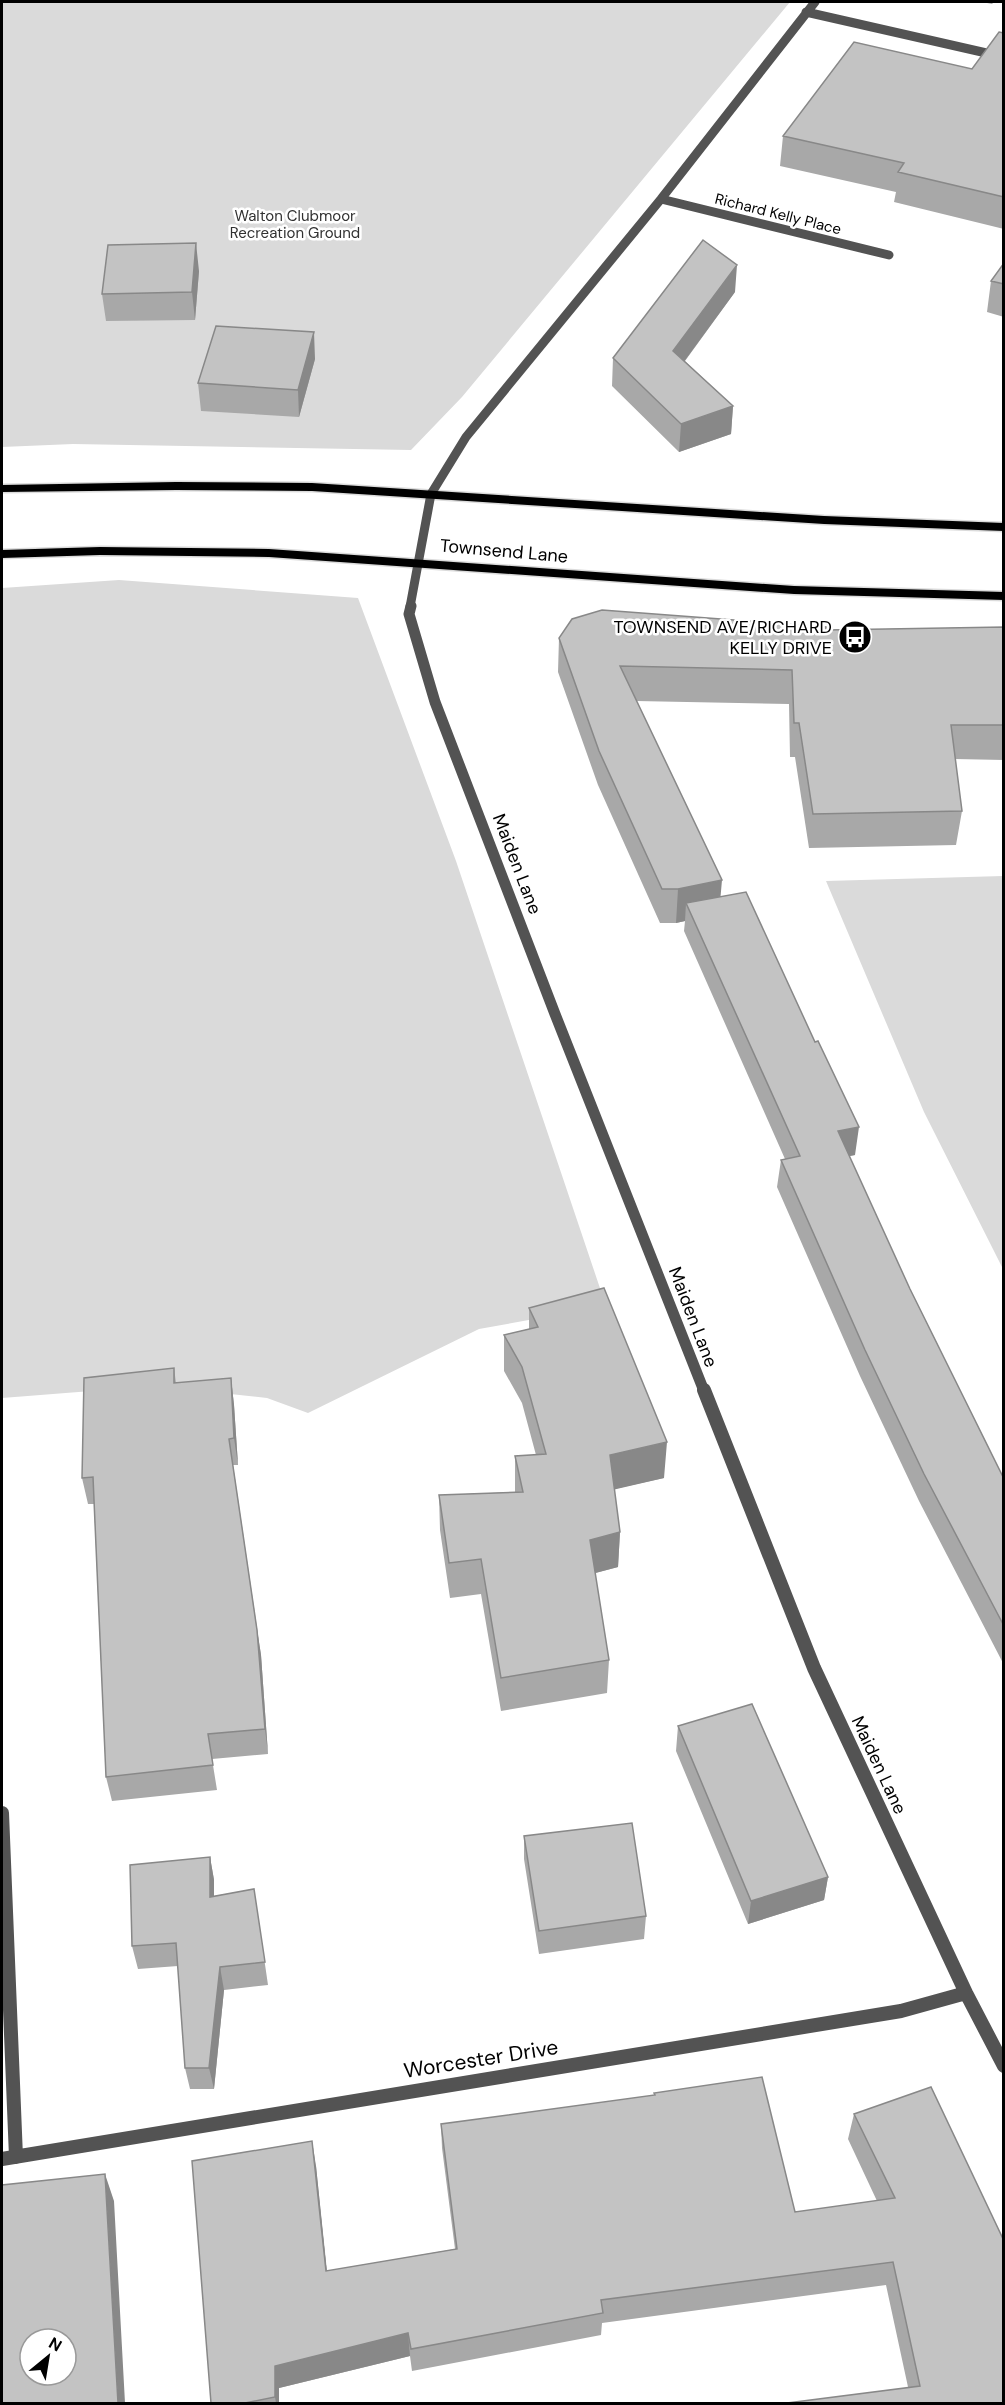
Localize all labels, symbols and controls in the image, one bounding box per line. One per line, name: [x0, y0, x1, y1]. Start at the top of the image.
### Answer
street label: Richard Kelly Place: [713, 189, 843, 239]
park label: Walton Clubmoor Recreation Ground: [230, 206, 360, 243]
street label: Townsend Lane: [439, 533, 569, 569]
place label: TOWNSEND AVE/RICHARD KELLY DRIVE: [613, 615, 832, 660]
bus stop icon: TOWNSEND AVE/RICHARD KELLY DRIVE: [837, 619, 873, 655]
street label: Maiden Lane: [487, 810, 547, 918]
street label: Maiden Lane: [663, 1263, 723, 1371]
street label: Maiden Lane: [846, 1712, 912, 1818]
street label: Worcester Drive: [402, 2033, 560, 2085]
north arrow: [18, 2327, 78, 2387]
text: N: [45, 2332, 66, 2356]

